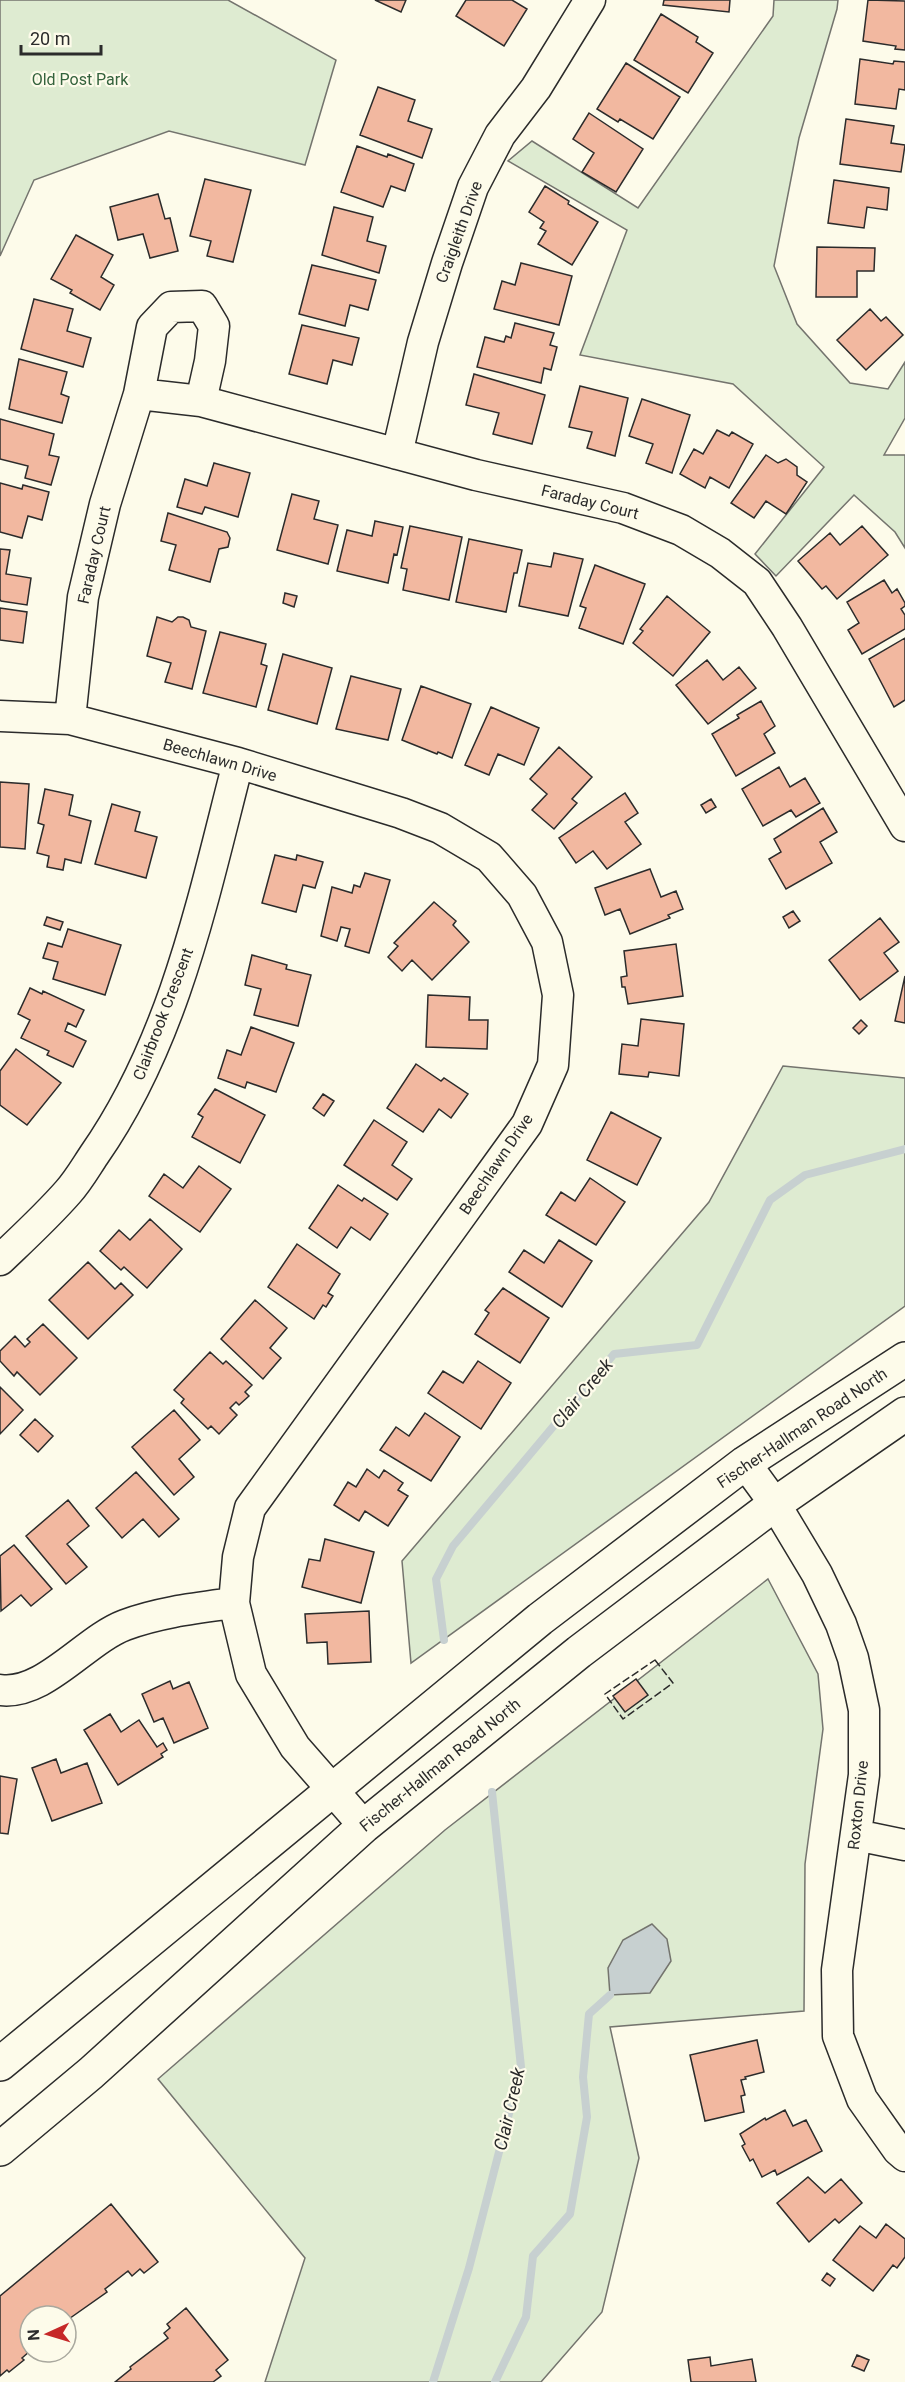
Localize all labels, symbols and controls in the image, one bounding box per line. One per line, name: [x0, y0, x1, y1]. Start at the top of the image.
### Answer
scale bar: [21, 18, 100, 56]
text: 20 m: [30, 28, 70, 49]
park label: Old Post Park: [32, 70, 129, 89]
street label: Craigleith Drive: [432, 178, 486, 286]
street label: Faraday Court: [539, 481, 641, 523]
street label: Faraday Court: [74, 504, 114, 606]
street label: Beechlawn Drive: [161, 735, 279, 785]
street label: Clairbrook Crescent: [129, 945, 197, 1083]
street label: Beechlawn Drive: [455, 1110, 537, 1218]
water label: Clair Creek: [547, 1353, 618, 1432]
street label: Fischer-Hallman Road North: [713, 1364, 891, 1492]
street label: Fischer-Hallman Road North: [356, 1694, 524, 1836]
street label: Roxton Drive: [844, 1759, 872, 1851]
water label: Clair Creek: [489, 2065, 529, 2152]
north arrow: [18, 2304, 78, 2364]
text: N: [24, 2329, 43, 2341]

